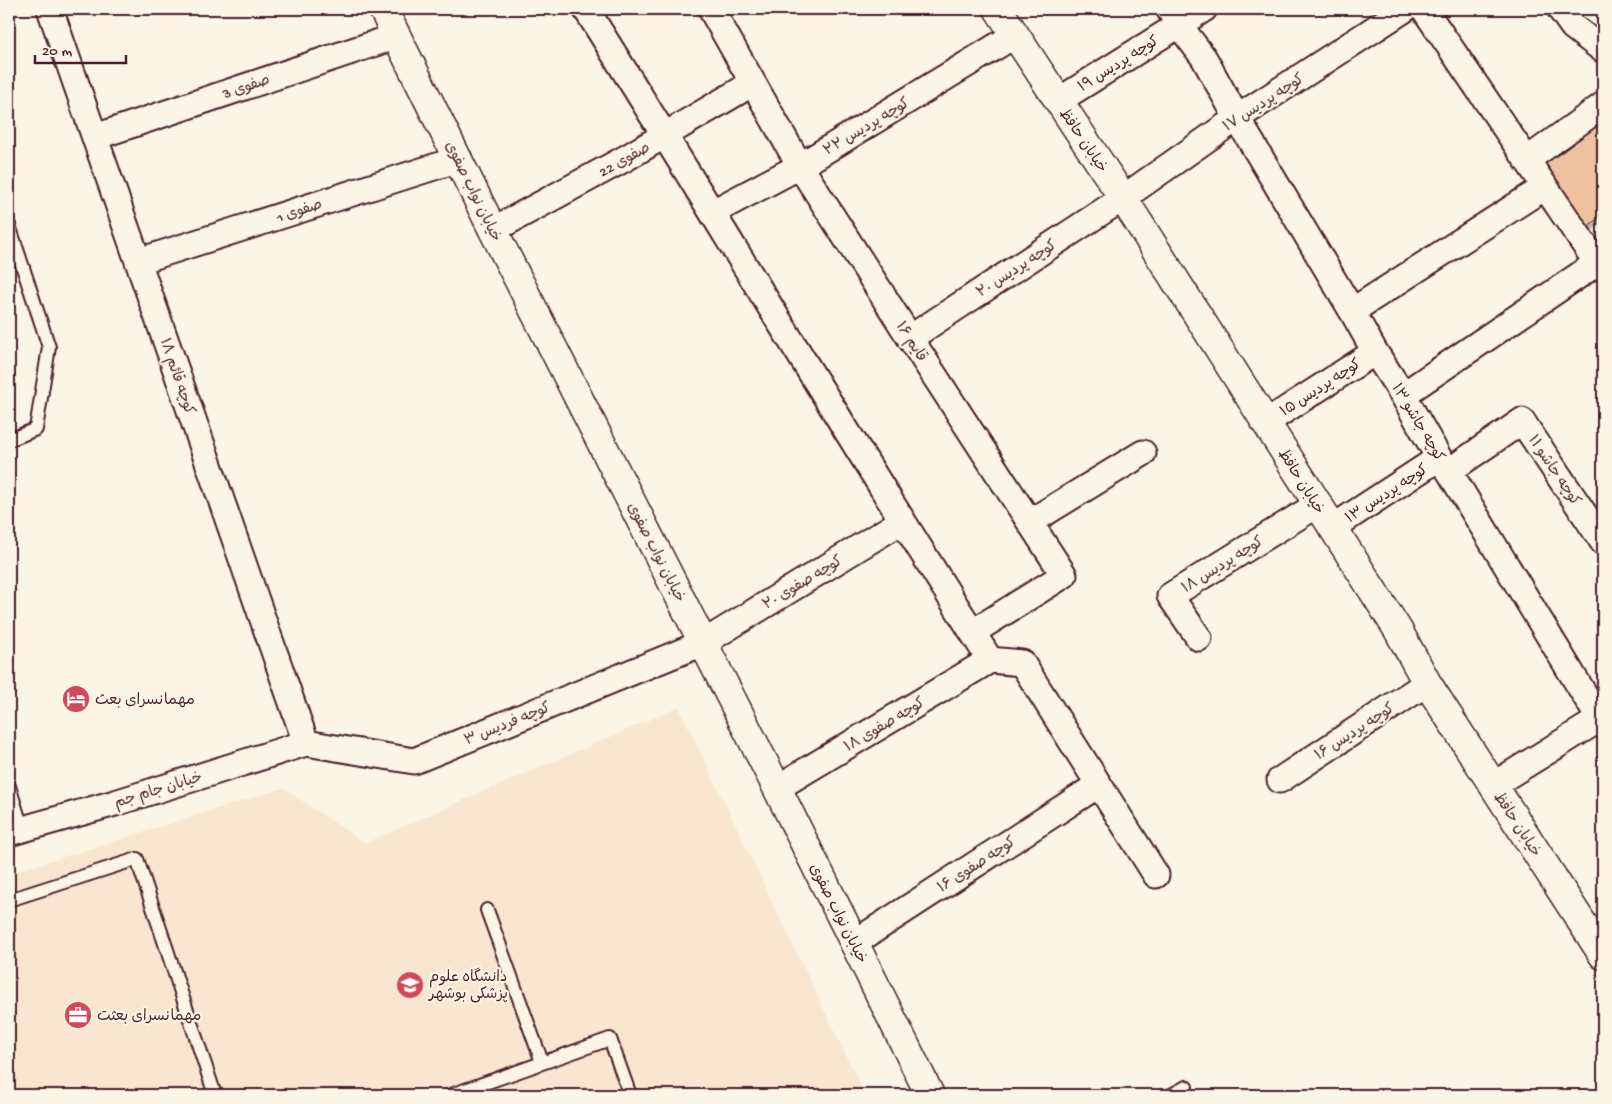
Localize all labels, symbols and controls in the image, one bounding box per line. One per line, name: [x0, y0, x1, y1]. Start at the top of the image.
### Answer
scale bar: [35, 32, 126, 64]
street label: کوچه پردیس ۱۹: [1075, 33, 1163, 97]
text: 20 m: [42, 43, 72, 61]
street label: صفوی 3: [220, 71, 273, 105]
street label: کوچه پردیس ۱۷: [1220, 71, 1308, 137]
street label: کوچه پردیس ۲۲: [821, 95, 913, 161]
street label: خیابان حافظ: [1054, 106, 1110, 177]
street label: خیابان نواب صفوی: [440, 139, 504, 245]
street label: صفوی 22: [596, 139, 654, 182]
street label: صفوی 1: [273, 196, 325, 228]
street label: کوچه پردیس ۲۰: [974, 237, 1061, 302]
street label: قایم ۱۶: [890, 319, 930, 366]
street label: کوچه قائم ۱۸: [154, 336, 198, 418]
street label: کوچه پردیس ۱۵: [1277, 356, 1365, 422]
street label: کوچه جاشو ۱۳: [1387, 381, 1448, 465]
street label: کوچه جاشو ۱۱: [1523, 432, 1584, 510]
street label: خیابان حافظ: [1273, 446, 1327, 518]
street label: کوچه پردیس ۱۳: [1342, 461, 1432, 528]
street label: خیابان نواب صفوی: [622, 500, 688, 606]
street label: کوچه پردیس ۱۸: [1179, 533, 1267, 598]
street label: کوچه صفوی ۲۰: [760, 553, 846, 615]
hotel icon: مهمانسرای بعث: [61, 684, 91, 714]
place label: مهمانسرای بعث: [95, 692, 195, 710]
street label: کوچه صفوی ۱۸: [841, 695, 929, 757]
street label: کوچه فردیس ۳: [462, 699, 553, 750]
street label: کوچه پردیس ۱۶: [1312, 700, 1398, 765]
street label: خیابان جام جم: [112, 769, 205, 814]
street label: خیابان حافظ: [1489, 789, 1544, 861]
street label: کوچه صفوی ۱۶: [935, 834, 1020, 898]
street label: خیابان نواب صفوی: [804, 861, 870, 967]
place label: دانشگاه علوم پزشکی بوشهر: [428, 967, 508, 1004]
school or university icon: دانشگاه علوم پزشکی بوشهر: [395, 970, 425, 1000]
office icon: مهمانسرای بعثت: [63, 1000, 93, 1030]
place label: مهمانسرای بعثت: [97, 1008, 201, 1026]

